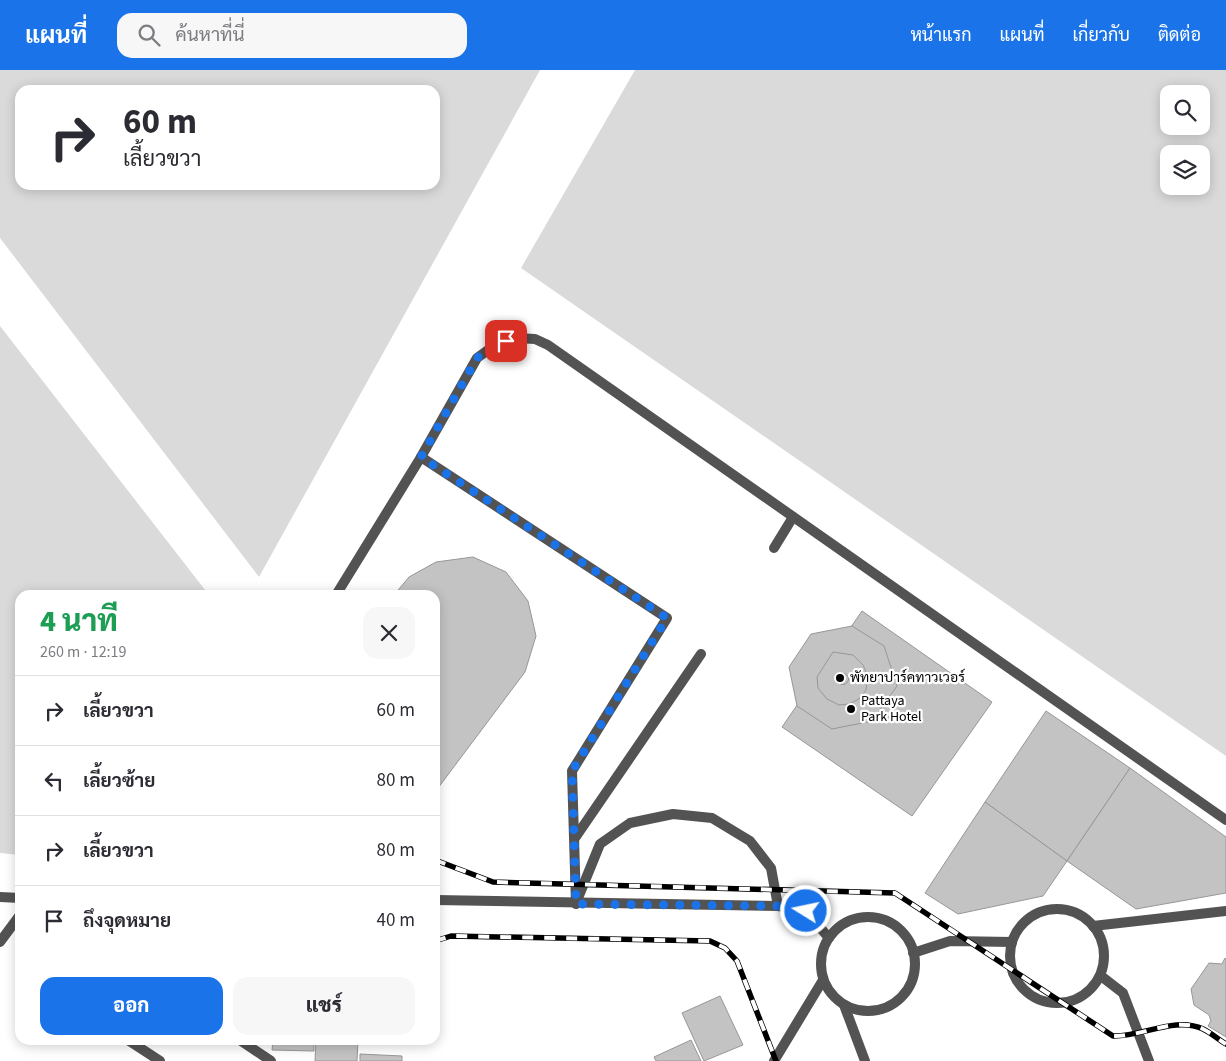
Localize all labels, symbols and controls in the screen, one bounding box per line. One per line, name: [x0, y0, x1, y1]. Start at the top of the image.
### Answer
search box: [117, 13, 467, 58]
text: แผนที่: [25, 18, 87, 53]
icon: search: [135, 21, 163, 49]
text: ค้นหาที่นี่: [175, 22, 245, 49]
text: หน้าแรก: [910, 23, 972, 48]
text: แผนที่: [1000, 23, 1044, 48]
text: เกี่ยวกับ: [1072, 23, 1130, 48]
text: ติดต่อ: [1158, 23, 1201, 48]
map controls: [1160, 85, 1210, 195]
button: search: [1160, 85, 1210, 135]
text: 60 m: [123, 97, 197, 147]
icon: right: [40, 105, 105, 170]
text: เลี้ยวขวา: [123, 143, 201, 175]
button: layers: [1160, 145, 1210, 195]
pin: [485, 320, 527, 362]
icon: arrive: [492, 327, 520, 355]
text: 4 นาที: [40, 600, 118, 643]
button: close: [363, 607, 415, 659]
text: 260 m · 12:19: [40, 641, 127, 663]
place label: พัทยาปาร์คทาวเวอร์: [850, 668, 965, 688]
marker: พัทยาปาร์คทาวเวอร์: [834, 672, 846, 684]
place label: Pattaya Park Hotel: [861, 691, 922, 727]
icon: right: [40, 697, 68, 725]
text: 60 m: [377, 697, 415, 724]
text: เลี้ยวขวา: [83, 698, 154, 725]
marker: Pattaya Park Hotel: [845, 703, 857, 715]
icon: left: [40, 767, 68, 795]
text: 80 m: [377, 767, 415, 794]
text: เลี้ยวซ้าย: [83, 768, 155, 795]
icon: right: [40, 837, 68, 865]
text: 80 m: [377, 837, 415, 864]
text: เลี้ยวขวา: [83, 838, 154, 865]
position arrow: [779, 884, 831, 936]
icon: arrive: [40, 907, 68, 935]
text: 40 m: [377, 907, 415, 934]
text: ถึงจุดหมาย: [83, 908, 171, 935]
button: ออก: [40, 977, 223, 1035]
button: แชร์: [233, 977, 415, 1035]

